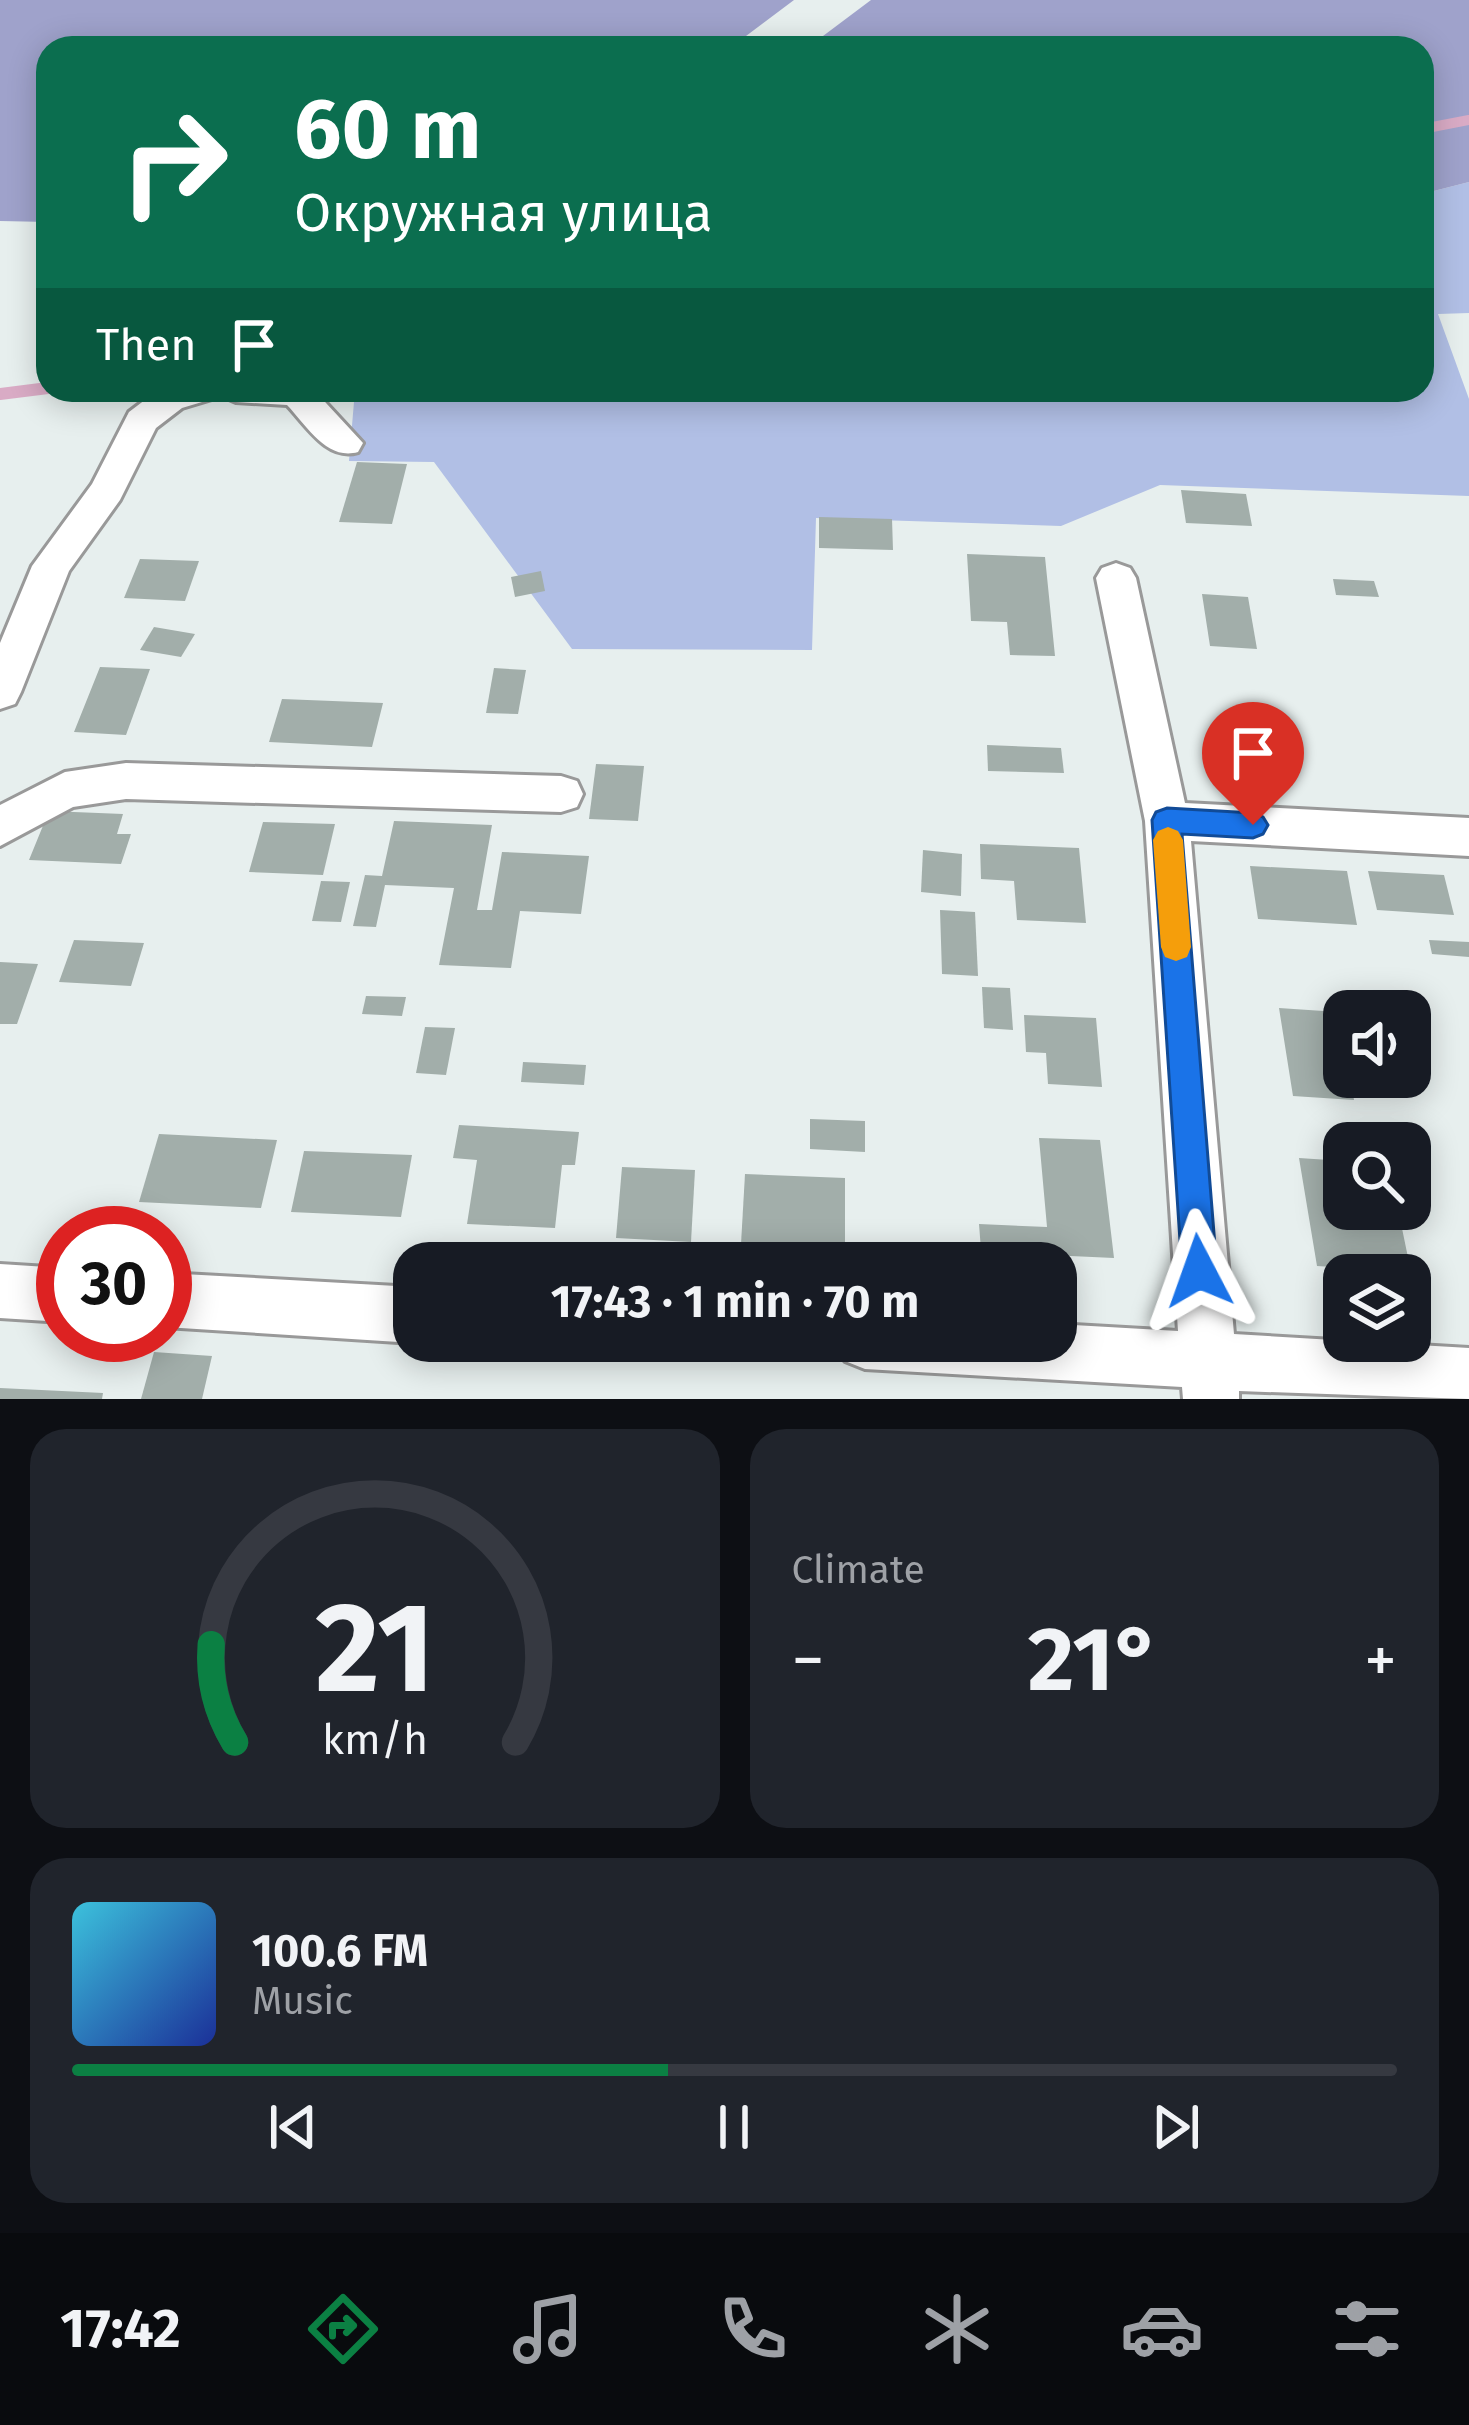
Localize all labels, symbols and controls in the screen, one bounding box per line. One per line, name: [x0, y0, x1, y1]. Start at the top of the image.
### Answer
text: 60 m: [294, 79, 481, 180]
icon: right: [96, 84, 252, 240]
text: Окружная улица: [294, 181, 713, 245]
icon: arrive: [221, 312, 287, 378]
text: Then: [96, 318, 197, 372]
pin: [1202, 702, 1304, 825]
icon: arrive: [1220, 720, 1286, 786]
map controls: [1323, 990, 1431, 1362]
button: sound: [1323, 990, 1431, 1098]
button: search: [1323, 1122, 1431, 1230]
speed limit sign: 30: [36, 1206, 192, 1362]
position arrow: [1136, 1208, 1262, 1334]
button: layers: [1323, 1254, 1431, 1362]
text: 17:43 · 1 min · 70 m: [551, 1275, 919, 1329]
text: Climate: [792, 1547, 925, 1593]
text: 21: [315, 1574, 435, 1724]
text: 21°: [1028, 1606, 1161, 1714]
text: −: [792, 1621, 825, 1700]
text: +: [1364, 1621, 1397, 1700]
text: km/h: [322, 1713, 428, 1764]
text: 100.6 FM: [252, 1924, 428, 1978]
text: Music: [252, 1978, 353, 2024]
icon: previous: [260, 2094, 326, 2160]
icon: pause: [701, 2094, 767, 2160]
icon: next: [1143, 2094, 1209, 2160]
icon: directions: [301, 2287, 385, 2371]
icon: music: [506, 2287, 590, 2371]
icon: phone: [711, 2287, 795, 2371]
icon: climate: [915, 2287, 999, 2371]
icon: car: [1120, 2287, 1204, 2371]
icon: filters: [1325, 2287, 1409, 2371]
text: 17:42: [60, 2297, 181, 2361]

